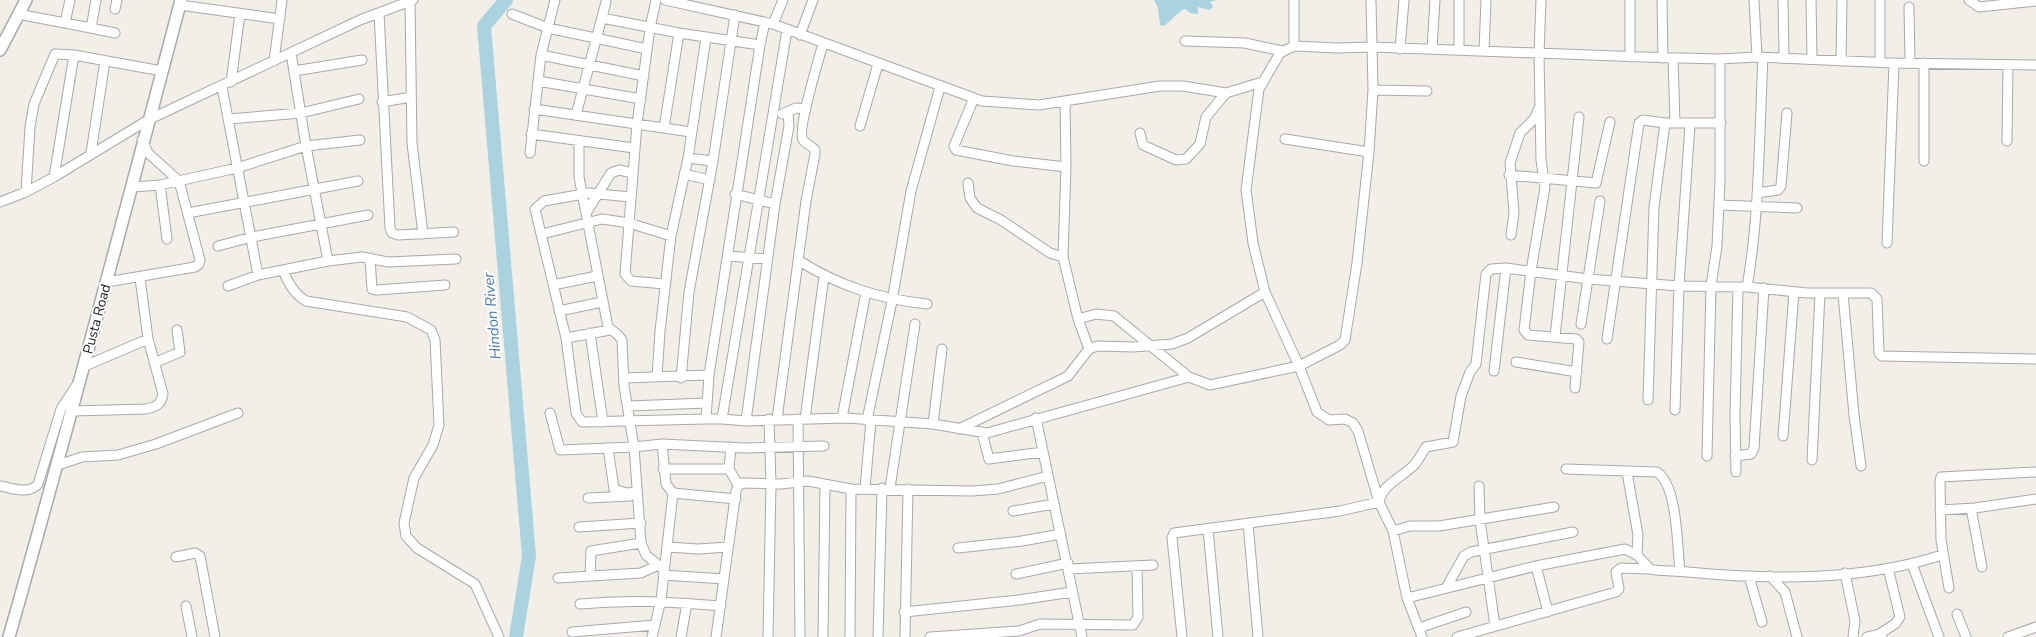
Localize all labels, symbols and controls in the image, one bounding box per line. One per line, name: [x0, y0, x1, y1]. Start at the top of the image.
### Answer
water label: Hindon River: [478, 271, 506, 360]
street label: Pusta Road: [79, 282, 115, 356]

